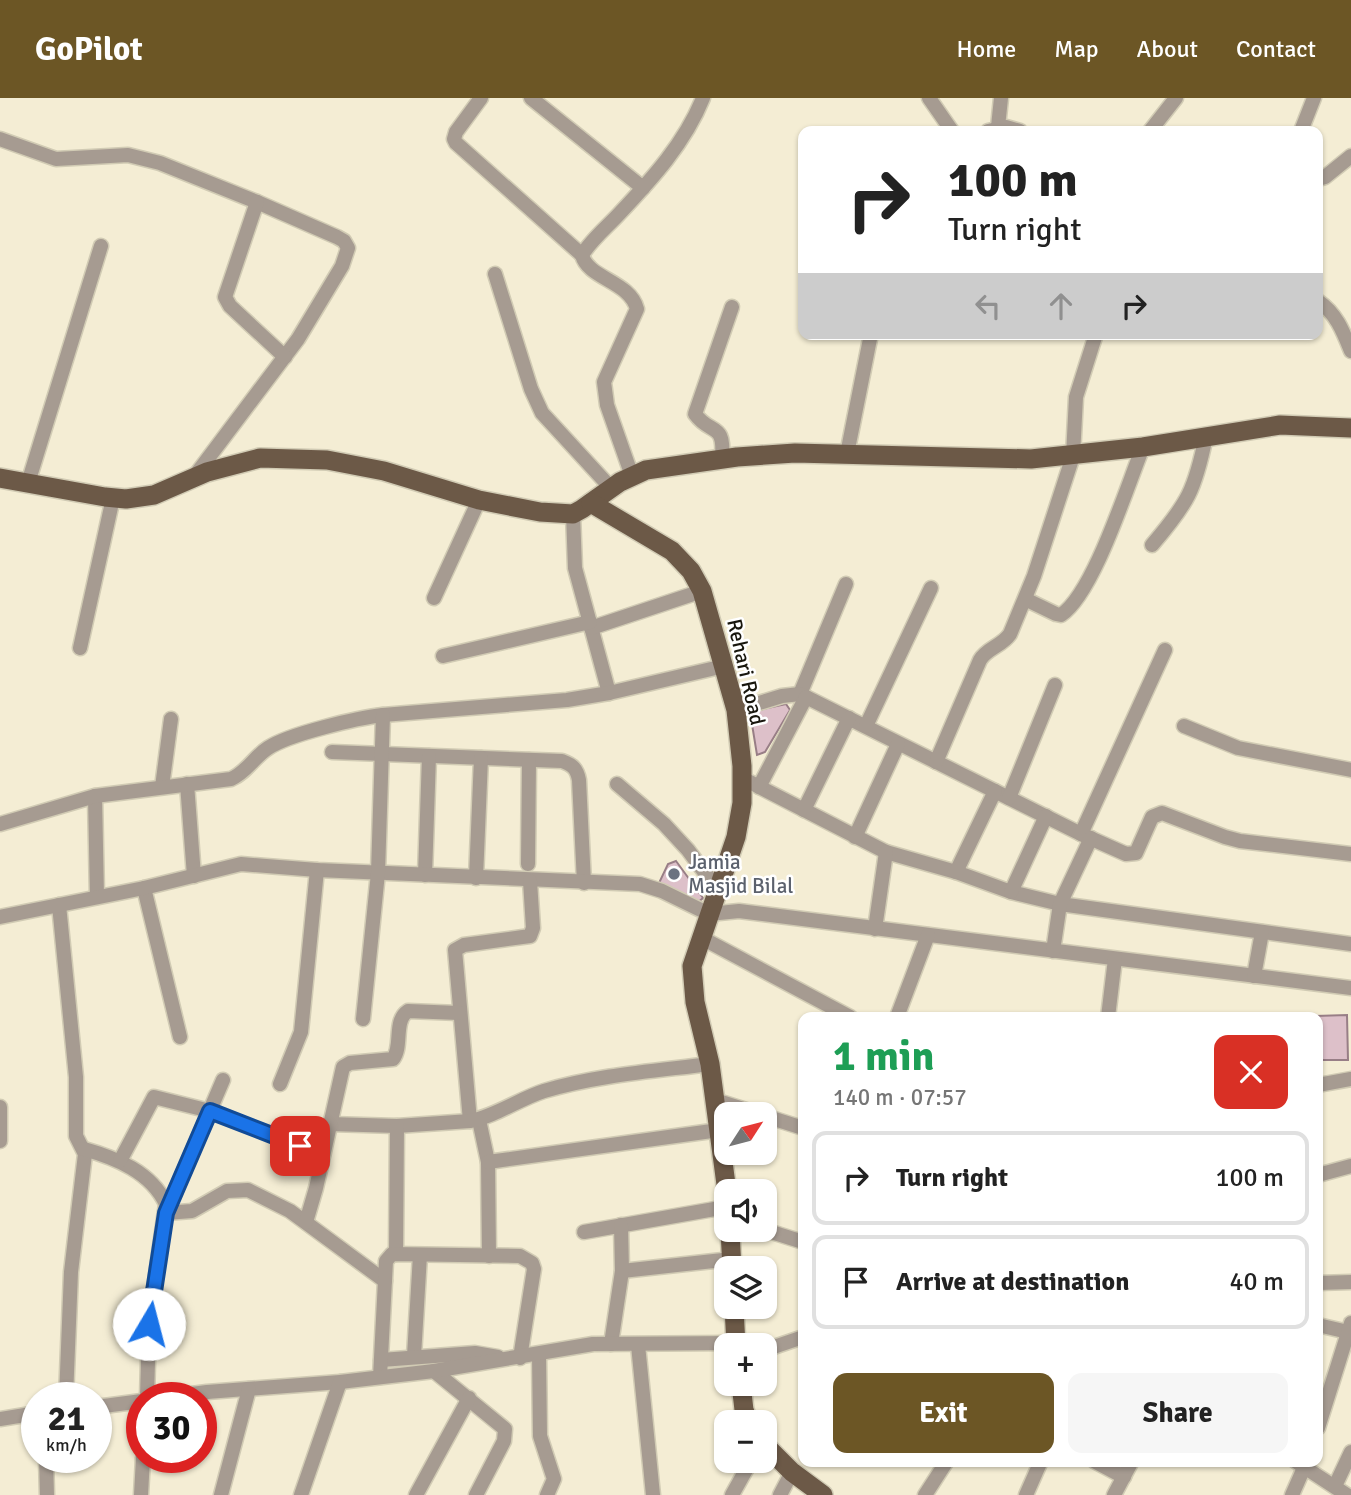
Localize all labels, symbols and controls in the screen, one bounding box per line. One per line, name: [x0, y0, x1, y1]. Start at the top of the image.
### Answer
text: GoPilot: [35, 29, 143, 70]
text: Home: [956, 34, 1016, 64]
text: Map: [1054, 34, 1099, 64]
text: About: [1137, 34, 1198, 64]
text: Contact: [1236, 34, 1316, 64]
text: 100 m: [948, 150, 1078, 210]
icon: right: [833, 154, 924, 245]
text: Turn right: [948, 210, 1081, 249]
icon: left: [969, 287, 1007, 325]
icon: ahead: [1042, 287, 1080, 325]
icon: right: [1115, 287, 1153, 325]
street label: Rehari Road: [721, 616, 771, 728]
place label: Jamia Masjid Bilal: [688, 849, 794, 899]
marker: Jamia Masjid Bilal: [666, 866, 682, 882]
text: 1 min: [833, 1031, 934, 1082]
button: close: [1214, 1035, 1288, 1109]
text: 140 m · 07:57: [833, 1083, 967, 1112]
north arrow: [714, 1102, 777, 1166]
map controls: [714, 1102, 777, 1473]
pin: [270, 1116, 330, 1176]
icon: arrive: [281, 1127, 319, 1165]
icon: right: [837, 1159, 875, 1197]
text: Turn right: [896, 1162, 1008, 1194]
text: 100 m: [1215, 1162, 1284, 1194]
button: sound: [714, 1179, 777, 1242]
button: layers: [714, 1256, 777, 1319]
icon: arrive: [837, 1263, 875, 1301]
text: Arrive at destination: [896, 1266, 1129, 1298]
text: 40 m: [1229, 1266, 1284, 1298]
position arrow: [112, 1287, 186, 1361]
button: +: [714, 1333, 777, 1396]
button: Exit: [833, 1373, 1054, 1453]
button: Share: [1068, 1373, 1288, 1453]
speed limit sign: 30: [126, 1382, 217, 1473]
text: 21: [48, 1397, 85, 1440]
button: −: [714, 1410, 777, 1473]
text: km/h: [46, 1434, 87, 1456]

